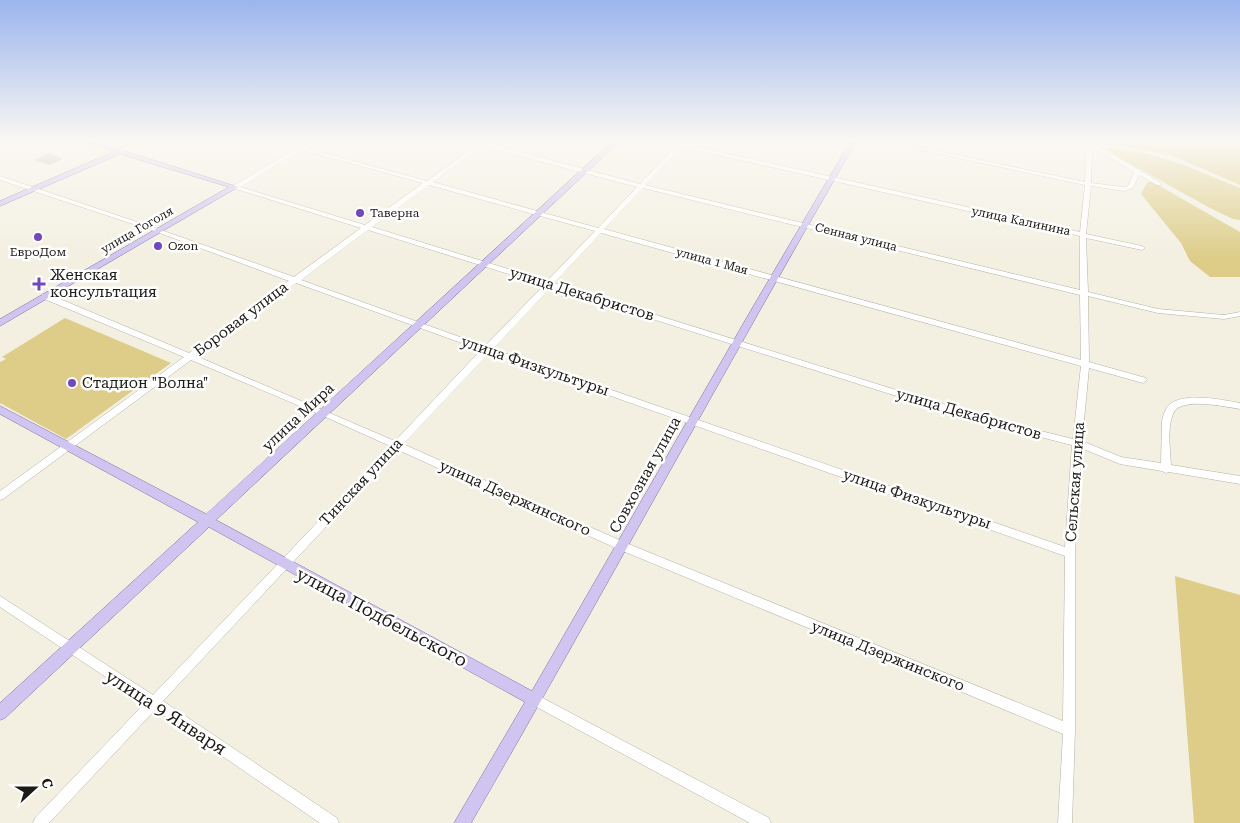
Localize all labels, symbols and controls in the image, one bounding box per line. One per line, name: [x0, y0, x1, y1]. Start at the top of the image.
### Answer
street label: улица Гоголя: [98, 204, 176, 256]
street label: улица Калинина: [970, 204, 1072, 238]
place label: Таверна: [370, 206, 420, 220]
marker: Таверна: [354, 207, 366, 219]
street label: Сенная улица: [814, 220, 899, 254]
marker: ЕвроДом: [32, 231, 44, 243]
place label: Ozon: [168, 239, 199, 253]
marker: Ozon: [152, 240, 164, 252]
place label: ЕвроДом: [10, 245, 66, 259]
street label: улица 1 Мая: [674, 245, 750, 277]
street label: улица Декабристов: [507, 263, 657, 325]
place label: Женская консультация: [50, 266, 157, 301]
marker: Женская консультация: [32, 277, 46, 291]
street label: Боровая улица: [191, 278, 291, 360]
street label: улица Физкультуры: [459, 332, 611, 400]
place label: Стадион "Волна": [82, 374, 208, 392]
marker: Стадион "Волна": [66, 377, 78, 389]
street label: улица Мира: [258, 379, 338, 455]
street label: улица Декабристов: [894, 385, 1044, 443]
street label: Совхозная улица: [606, 414, 684, 536]
street label: Сельская улица: [1062, 421, 1088, 543]
street label: Тинская улица: [316, 434, 406, 530]
street label: улица Дзержинского: [437, 456, 593, 540]
street label: улица Физкультуры: [841, 465, 993, 533]
street label: улица Подбельского: [293, 563, 471, 671]
street label: улица Дзержинского: [809, 617, 967, 695]
street label: улица 9 Января: [101, 665, 231, 759]
north arrow: [10, 763, 60, 813]
text: С: [38, 776, 56, 791]

